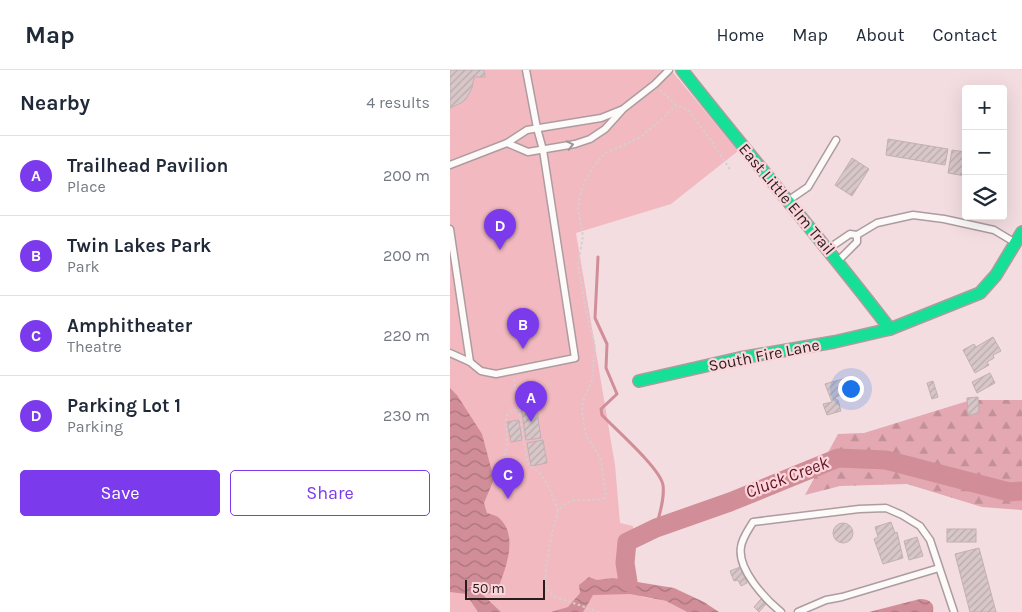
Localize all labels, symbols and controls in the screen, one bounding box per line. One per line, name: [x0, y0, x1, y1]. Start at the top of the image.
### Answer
text: Map: [25, 21, 75, 49]
text: Home: [716, 24, 764, 46]
text: Map: [792, 24, 828, 46]
text: About: [856, 24, 905, 46]
text: Contact: [933, 24, 997, 46]
map controls: [962, 85, 1007, 220]
button: +: [962, 85, 1007, 130]
text: Nearby: [20, 91, 90, 115]
text: 4 results: [366, 93, 430, 112]
button: −: [962, 130, 1007, 175]
street label: East Little Elm Trail: [735, 139, 839, 259]
one-way arrow: [566, 140, 575, 151]
text: Trailhead Pavilion: [67, 155, 228, 177]
text: A: [31, 166, 41, 185]
text: 200 m: [383, 166, 430, 185]
button: layers: [962, 175, 1007, 220]
text: Place: [67, 177, 106, 196]
pin: D: [484, 209, 516, 250]
text: Twin Lakes Park: [67, 235, 211, 257]
text: B: [31, 246, 41, 265]
text: 200 m: [383, 246, 430, 265]
text: Park: [67, 257, 99, 276]
pin: B: [507, 308, 539, 349]
text: Amphitheater: [67, 315, 192, 337]
text: C: [31, 326, 41, 345]
text: 220 m: [383, 326, 430, 345]
street label: South Fire Lane: [707, 335, 821, 375]
text: Theatre: [67, 337, 122, 356]
your location: [838, 376, 864, 402]
pin: A: [515, 381, 547, 422]
text: Parking Lot 1: [67, 395, 181, 417]
text: D: [31, 406, 41, 425]
text: 230 m: [383, 406, 430, 425]
text: Parking: [67, 417, 123, 436]
water label: Cluck Creek: [742, 451, 833, 503]
pin: C: [492, 458, 524, 499]
button: Save: [20, 470, 220, 516]
button: Share: [230, 470, 430, 516]
scale bar: [465, 577, 545, 600]
text: 50 m: [472, 580, 505, 597]

